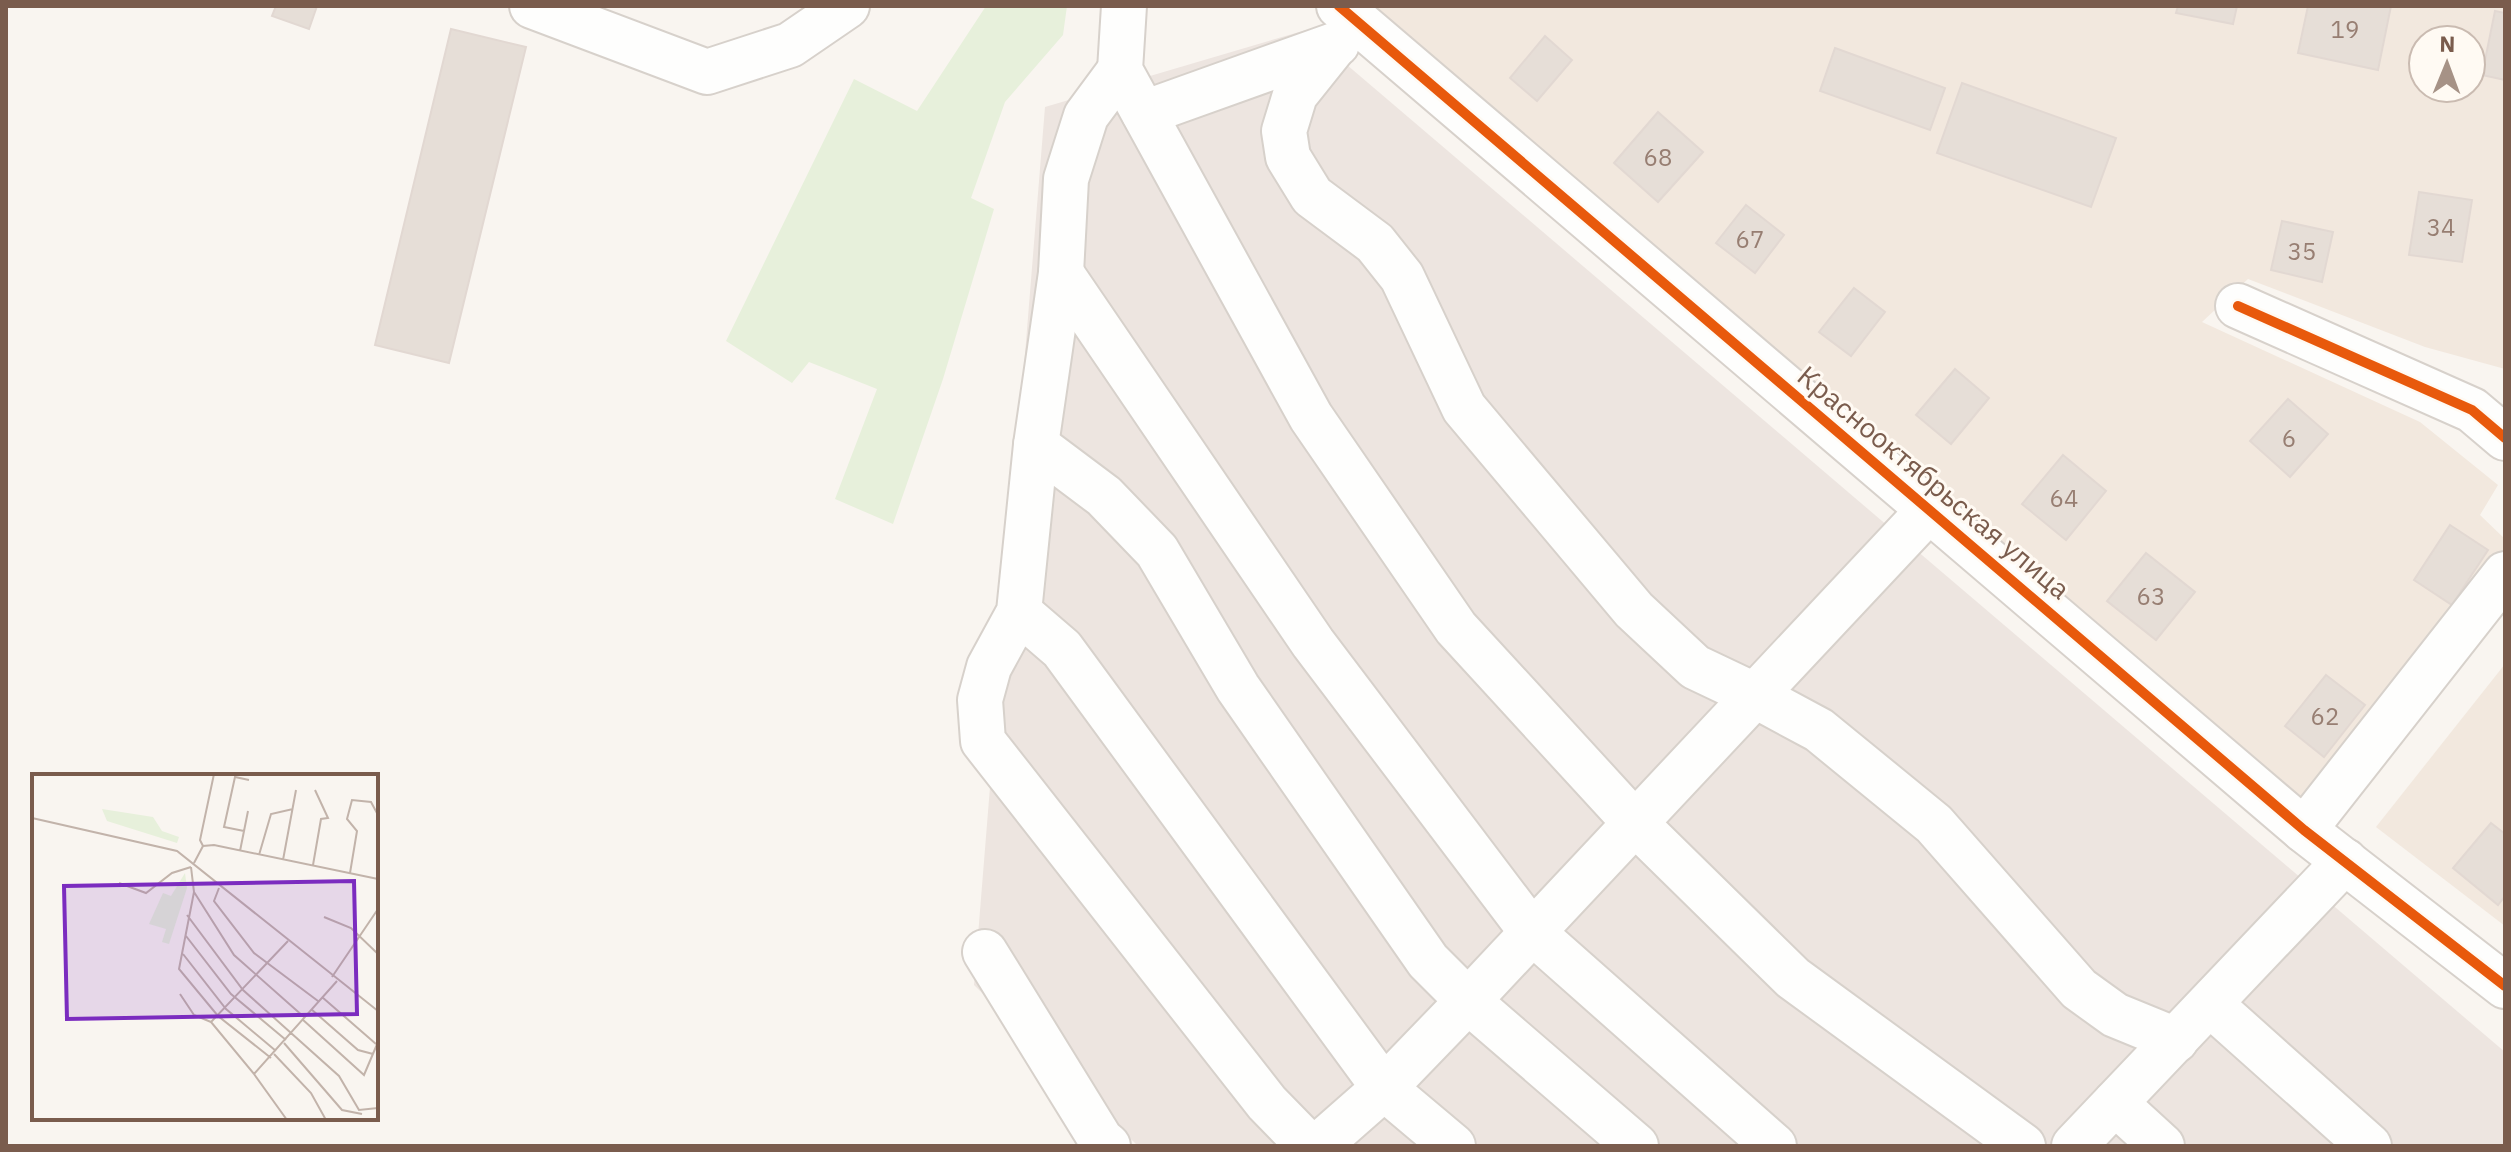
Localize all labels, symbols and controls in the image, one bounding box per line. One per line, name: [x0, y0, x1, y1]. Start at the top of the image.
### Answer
house number: 19: [2331, 13, 2359, 45]
north arrow: [2407, 24, 2487, 104]
text: N: [2439, 29, 2456, 58]
house number: 68: [1644, 141, 1672, 173]
house number: 34: [2427, 211, 2455, 243]
house number: 67: [1736, 223, 1764, 255]
house number: 35: [2288, 235, 2316, 267]
street label: Краснооктябрьская улица: [1790, 357, 2078, 607]
house number: 6: [2282, 422, 2296, 454]
house number: 64: [2050, 482, 2078, 514]
house number: 63: [2137, 580, 2165, 612]
house number: 62: [2311, 700, 2339, 732]
inset map: [32, 774, 378, 1120]

